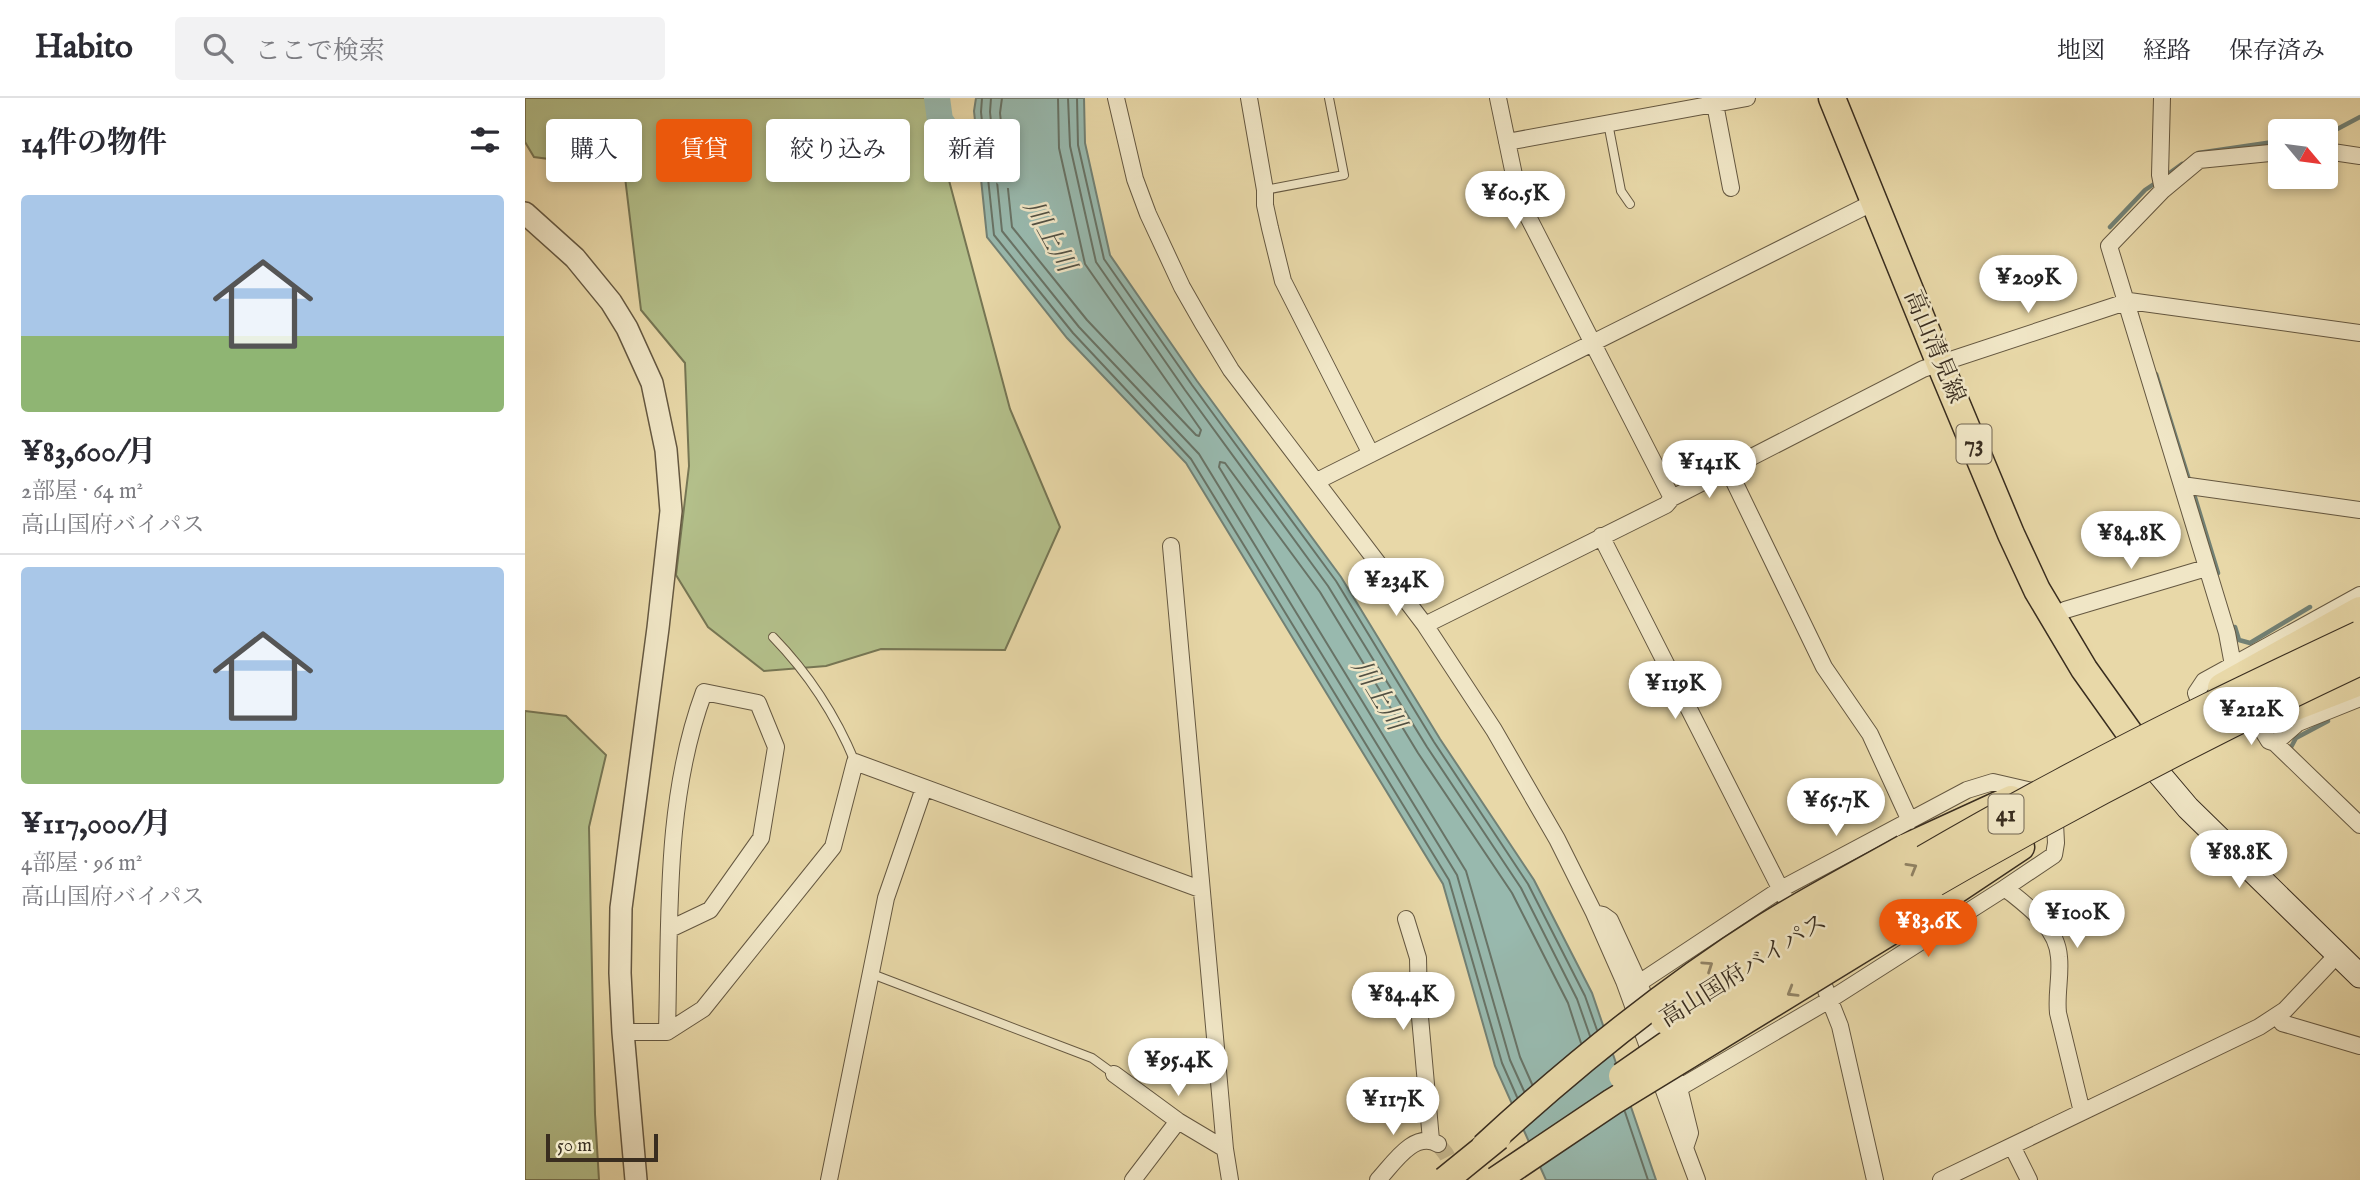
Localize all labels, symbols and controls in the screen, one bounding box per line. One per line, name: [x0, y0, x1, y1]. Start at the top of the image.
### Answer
search box: [175, 17, 665, 80]
text: Habito: [35, 27, 133, 69]
icon: search: [199, 29, 237, 67]
text: ここで検索: [255, 35, 385, 68]
text: 地図: [2057, 36, 2105, 67]
text: 経路: [2143, 36, 2191, 67]
text: 保存済み: [2229, 36, 2325, 67]
chip: 購入: [546, 119, 642, 182]
chip: 賃貸: [656, 119, 752, 182]
chip: 絞り込み: [766, 119, 910, 182]
chip: 新着: [924, 119, 1020, 182]
north arrow: [2268, 119, 2338, 189]
map controls: [2268, 119, 2338, 189]
icon: filters: [466, 121, 504, 159]
text: 14件の物件: [21, 125, 167, 163]
pin: ¥60.5K: [1458, 172, 1572, 231]
text: ¥60.5K: [1481, 179, 1549, 208]
water label: 川上川: [1016, 194, 1084, 281]
icon: home: [200, 241, 326, 367]
pin: ¥209K: [1979, 256, 2077, 315]
text: ¥209K: [1995, 263, 2061, 292]
street label: 高山清見線: [1896, 286, 1972, 408]
road number: 73: [1957, 424, 1991, 464]
text: ¥83,600/月: [21, 434, 156, 472]
pin: ¥141K: [1660, 440, 1758, 500]
text: ¥141K: [1678, 448, 1740, 477]
text: 2部屋 · 64 m²: [21, 477, 143, 506]
text: 高山国府バイパス: [21, 511, 205, 540]
pin: ¥84.8K: [2074, 512, 2188, 571]
text: ¥84.8K: [2097, 519, 2165, 548]
pin: ¥234K: [1347, 559, 1445, 618]
text: ¥234K: [1364, 566, 1428, 595]
icon: home: [200, 613, 326, 739]
water label: 川上川: [1344, 653, 1414, 739]
pin: ¥119K: [1626, 662, 1724, 721]
text: ¥119K: [1645, 669, 1705, 698]
pin: ¥212K: [2202, 688, 2300, 747]
text: ¥212K: [2219, 695, 2283, 724]
pin: ¥65.7K: [1779, 778, 1893, 838]
text: ¥65.7K: [1803, 786, 1869, 815]
road number: 41: [1989, 794, 2023, 834]
text: ¥117,000/月: [21, 806, 172, 844]
pin: ¥88.8K: [2182, 830, 2296, 890]
text: ¥88.8K: [2206, 838, 2272, 867]
text: 4部屋 · 96 m²: [21, 849, 142, 878]
one-way arrow: [1904, 864, 1917, 877]
text: 高山国府バイパス: [21, 883, 205, 912]
pin: ¥100K: [2028, 890, 2126, 950]
text: ¥100K: [2045, 898, 2109, 927]
pin: ¥83.6K: [1871, 900, 1985, 959]
street label: 高山国府バイパス: [1655, 907, 1833, 1035]
text: ¥83.6K: [1895, 907, 1961, 936]
one-way arrow: [1701, 961, 1714, 974]
pin: ¥84.4K: [1346, 972, 1460, 1032]
text: ¥84.4K: [1368, 980, 1438, 1009]
one-way arrow: [1787, 983, 1800, 996]
pin: ¥95.4K: [1121, 1038, 1235, 1098]
text: ¥95.4K: [1144, 1046, 1212, 1075]
pin: ¥117K: [1344, 1077, 1442, 1137]
text: ¥117K: [1362, 1085, 1424, 1114]
scale bar: [546, 1131, 658, 1163]
text: 50 m: [557, 1134, 592, 1158]

